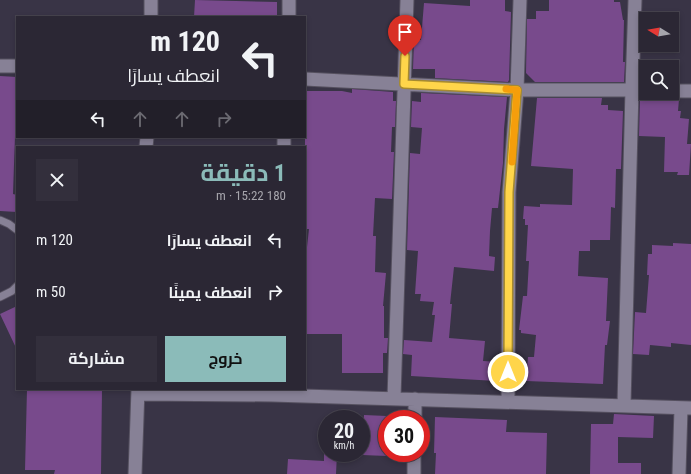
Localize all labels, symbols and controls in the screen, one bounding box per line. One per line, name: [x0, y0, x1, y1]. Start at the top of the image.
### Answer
north arrow: [639, 12, 679, 52]
map controls: [639, 12, 679, 100]
pin: [388, 15, 422, 56]
icon: arrive: [394, 21, 416, 43]
text: 120 m: [150, 25, 220, 58]
icon: left: [234, 32, 286, 84]
button: search: [639, 60, 679, 100]
text: انعطف يسارًا: [127, 65, 220, 86]
icon: left: [87, 108, 109, 130]
icon: ahead: [129, 108, 151, 130]
icon: ahead: [171, 108, 193, 130]
icon: right: [213, 108, 235, 130]
button: close: [36, 159, 78, 201]
text: 1 دقيقة: [200, 159, 286, 187]
text: 180 m · 15:22: [216, 188, 286, 203]
icon: left: [264, 229, 286, 251]
text: 120 m: [36, 231, 73, 249]
text: انعطف يسارًا: [167, 232, 252, 250]
icon: right: [264, 281, 286, 303]
text: 50 m: [36, 283, 66, 301]
text: انعطف يمينًا: [169, 284, 252, 302]
button: مشاركة: [36, 336, 157, 382]
button: خروج: [165, 336, 286, 382]
position arrow: [487, 351, 529, 393]
speed limit sign: 30: [378, 410, 430, 462]
text: 20: [334, 419, 354, 443]
text: km/h: [334, 440, 354, 451]

